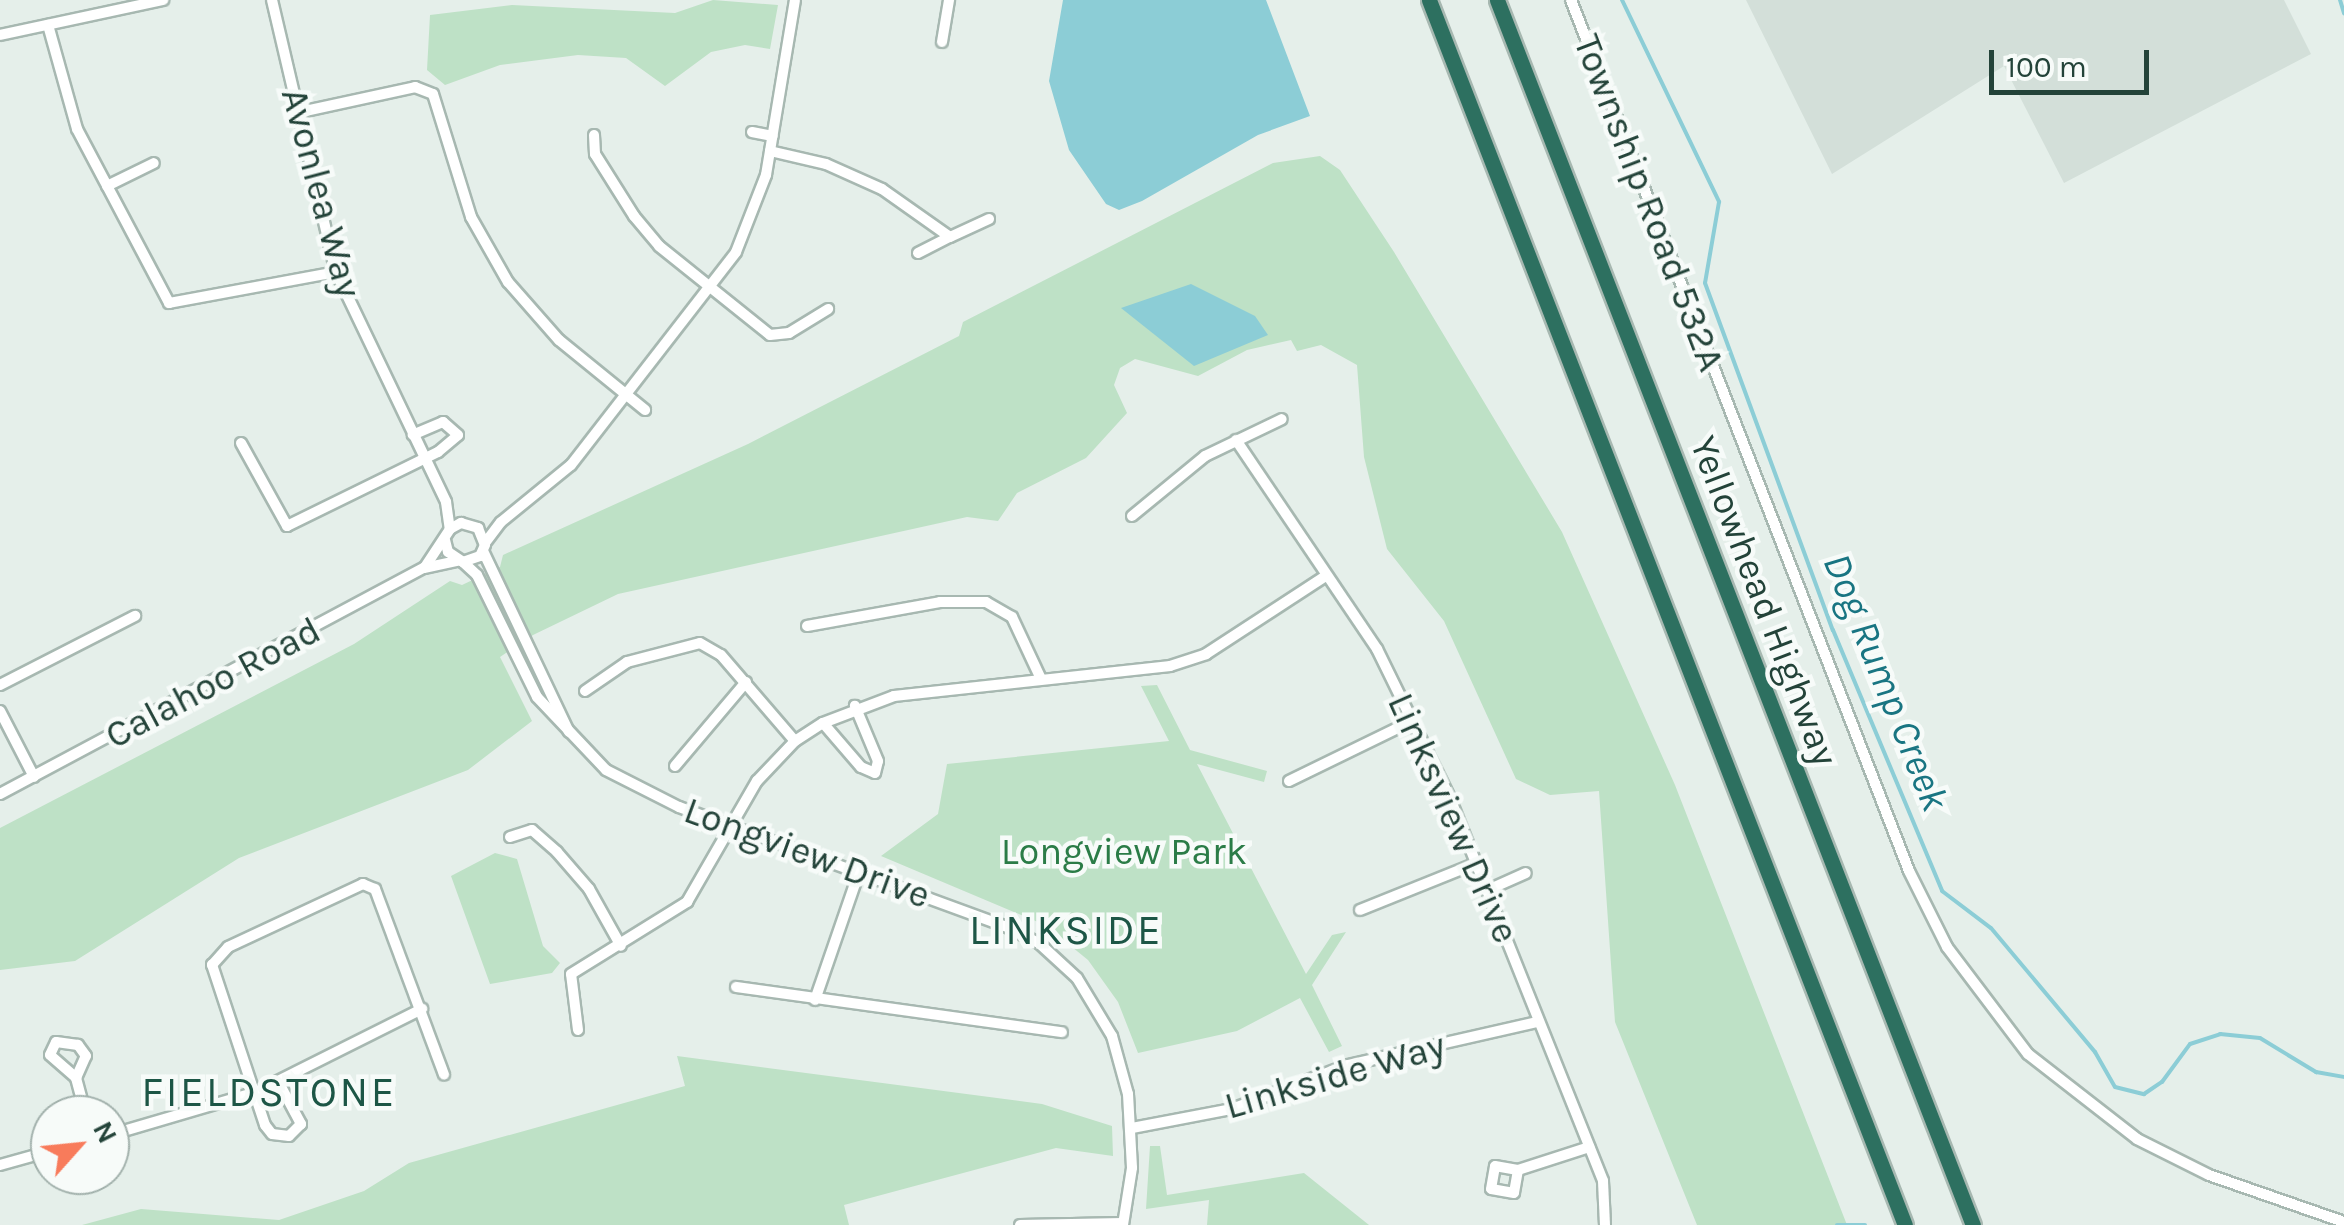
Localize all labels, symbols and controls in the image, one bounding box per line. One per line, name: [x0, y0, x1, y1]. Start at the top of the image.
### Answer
street label: Township Road 532A: [1564, 28, 1734, 378]
scale bar: [1994, 30, 2154, 92]
text: 100 m: [2006, 49, 2087, 85]
street label: Avonlea Way: [271, 83, 371, 303]
street label: Yellowhead Highway: [1680, 430, 1848, 772]
water label: Dog Rump Creek: [1813, 546, 1959, 818]
street label: Calahoo Road: [98, 607, 328, 759]
street label: Linksview Drive: [1378, 686, 1528, 950]
street label: Longview Drive: [678, 787, 936, 919]
park label: Longview Park: [1001, 829, 1247, 875]
district label: LINKSIDE: [969, 905, 1163, 955]
street label: Linkside Way: [1220, 1023, 1450, 1129]
district label: FIELDSTONE: [141, 1067, 397, 1117]
north arrow: [30, 1095, 130, 1195]
text: N: [86, 1116, 125, 1148]

